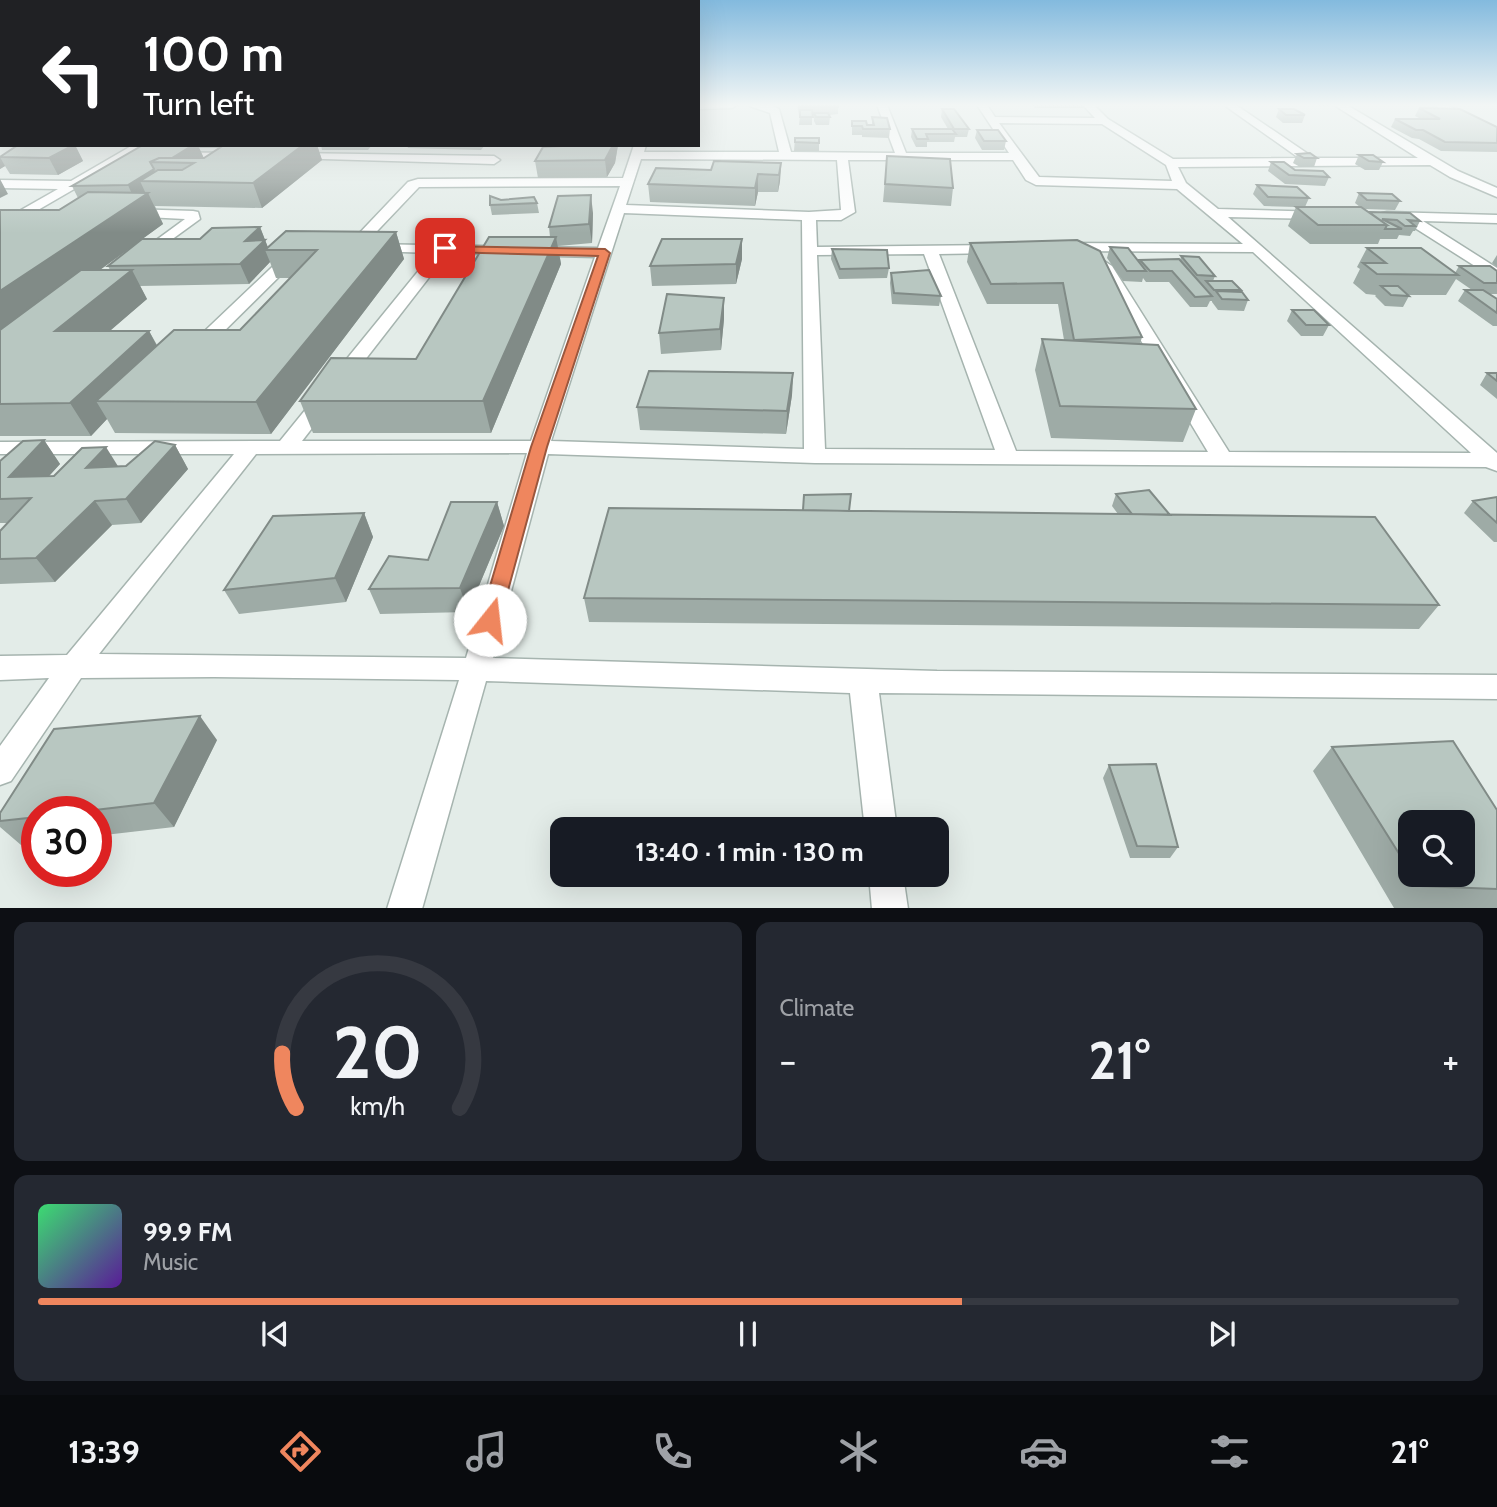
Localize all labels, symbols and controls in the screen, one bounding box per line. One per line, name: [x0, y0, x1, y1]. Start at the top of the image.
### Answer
text: 100 m: [143, 24, 284, 83]
icon: left: [28, 28, 119, 119]
text: Turn left: [143, 84, 254, 123]
pin: [415, 218, 475, 278]
icon: arrive: [426, 229, 464, 267]
position arrow: [453, 583, 527, 657]
speed limit sign: 30: [21, 796, 112, 887]
map controls: [1398, 810, 1475, 887]
button: search: [1398, 810, 1475, 887]
text: 13:40 · 1 min · 130 m: [635, 836, 864, 868]
text: Climate: [780, 994, 854, 1022]
text: 20: [333, 1008, 423, 1096]
text: 21°: [1088, 1029, 1150, 1092]
text: −: [780, 1037, 796, 1084]
text: +: [1442, 1037, 1459, 1084]
text: km/h: [350, 1090, 405, 1120]
text: 99.9 FM: [143, 1216, 233, 1248]
text: Music: [143, 1248, 198, 1276]
icon: previous: [256, 1315, 294, 1353]
icon: pause: [729, 1315, 767, 1353]
icon: next: [1203, 1315, 1241, 1353]
icon: directions: [276, 1427, 325, 1476]
icon: music: [462, 1427, 511, 1476]
icon: phone: [648, 1427, 697, 1476]
icon: climate: [834, 1427, 883, 1476]
icon: car: [1019, 1427, 1068, 1476]
icon: filters: [1205, 1427, 1254, 1476]
text: 13:39: [68, 1432, 140, 1471]
text: 21°: [1391, 1432, 1429, 1471]

